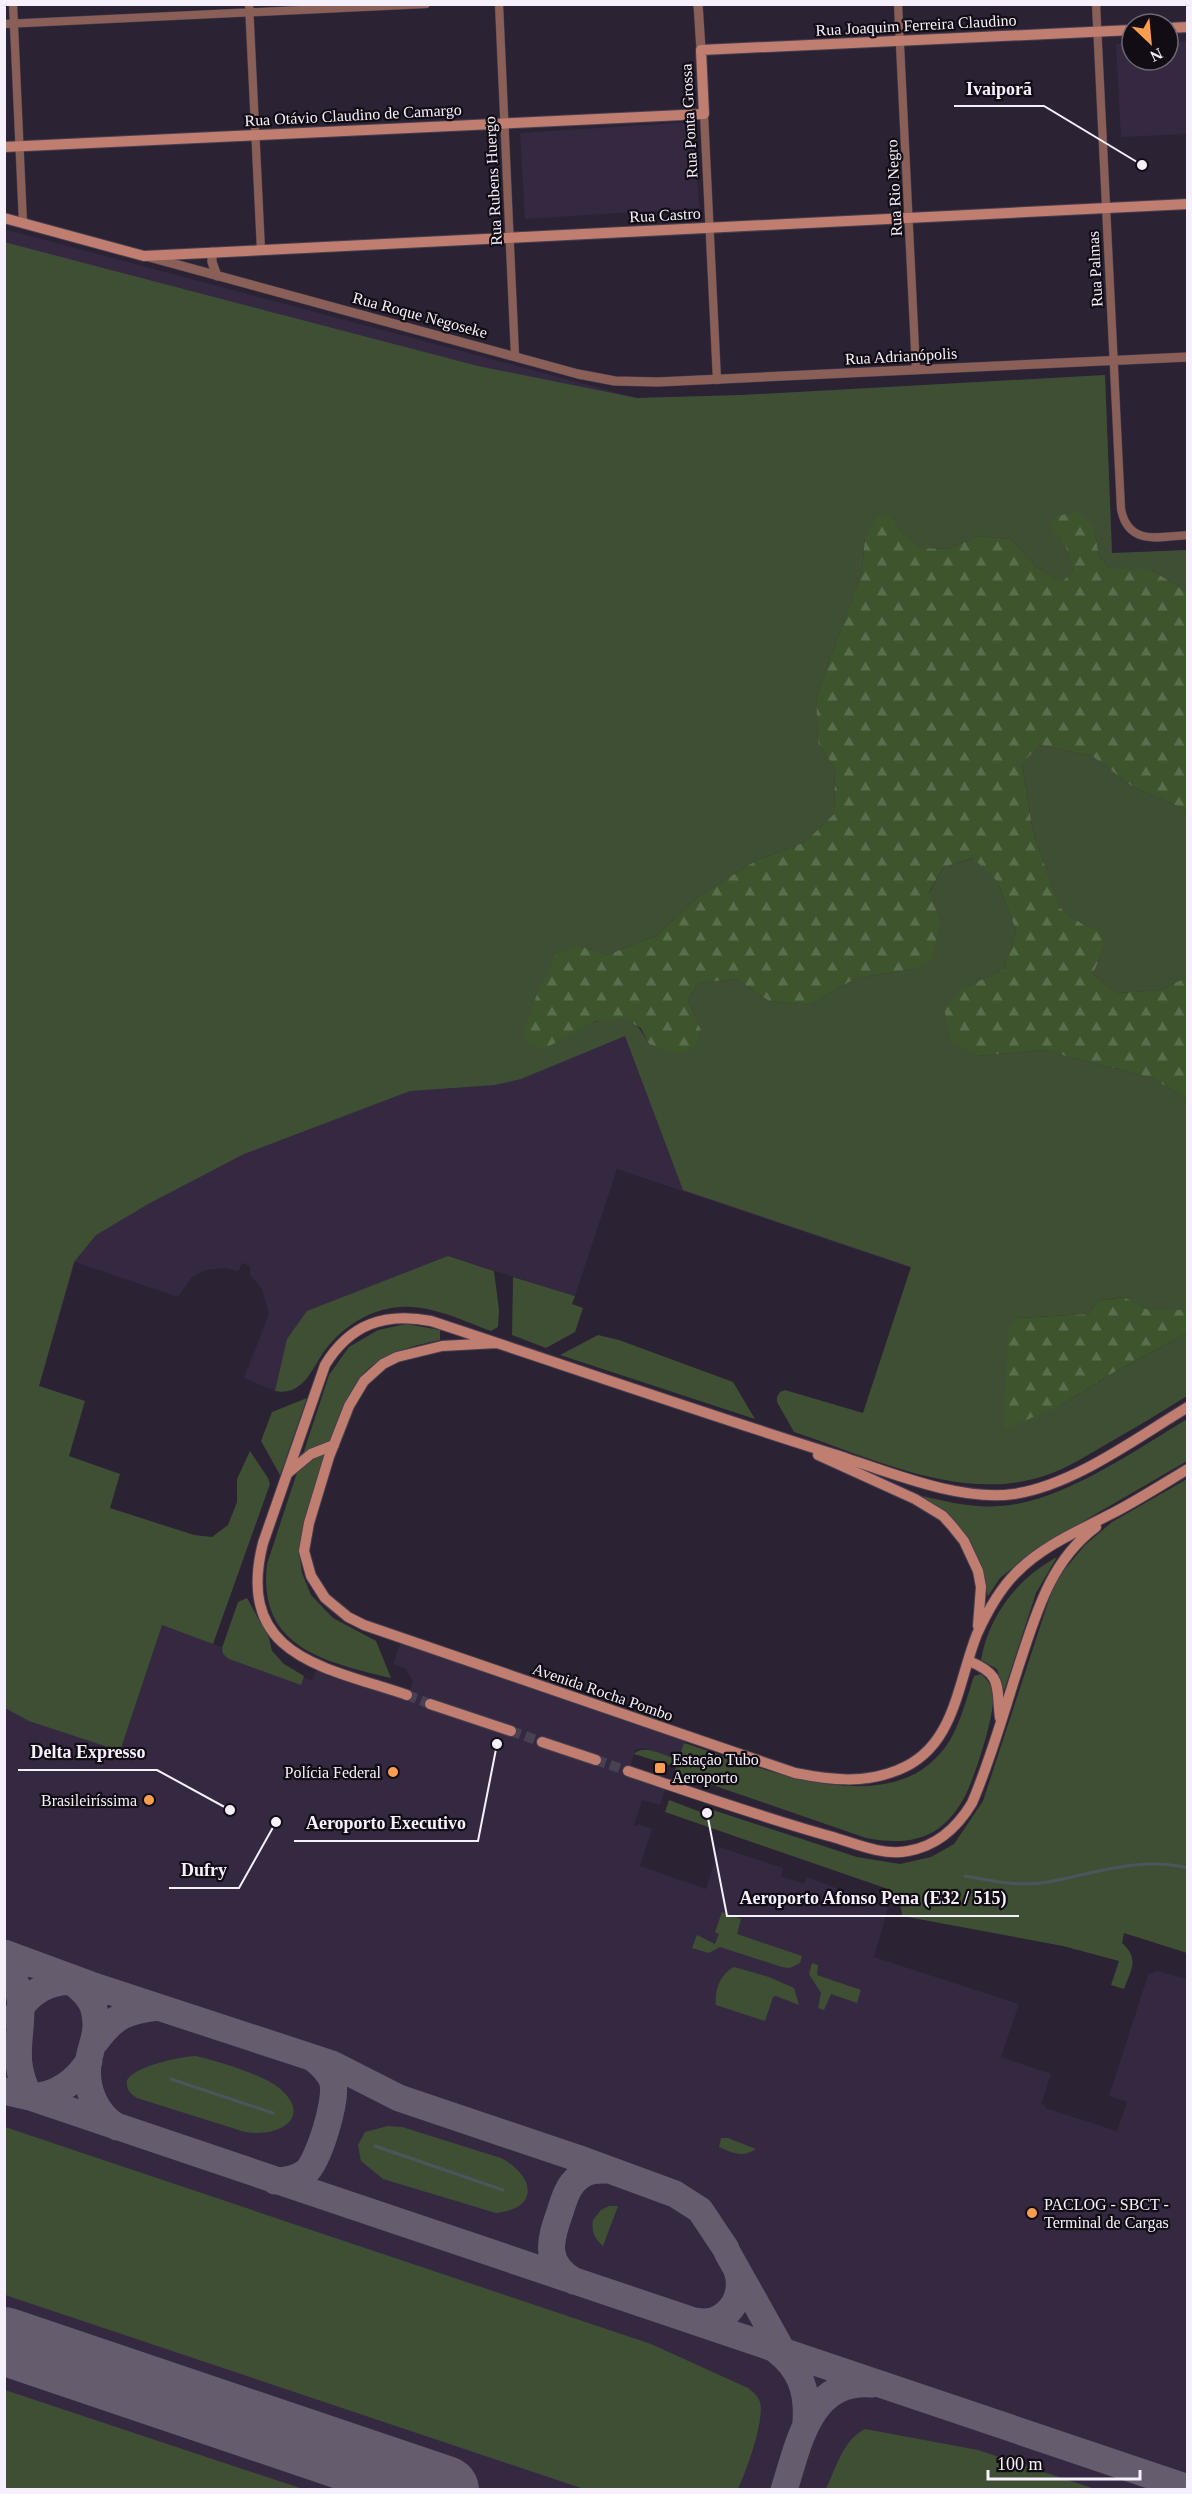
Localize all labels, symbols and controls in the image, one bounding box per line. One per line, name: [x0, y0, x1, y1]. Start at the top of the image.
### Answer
street label: Rua Joaquim Ferreira Claudino: [815, 11, 1017, 40]
north arrow: [1120, 12, 1180, 72]
text: N: [1147, 45, 1165, 65]
street label: Rua Ponta Grossa: [678, 63, 700, 179]
callout: Ivaiporã: [954, 70, 1044, 106]
text: Ivaiporã: [966, 79, 1032, 99]
street label: Rua Otávio Claudino de Camargo: [244, 101, 462, 130]
street label: Rua Rubens Huergo: [481, 116, 506, 246]
street label: Rua Rio Negro: [883, 139, 906, 237]
street label: Rua Castro: [629, 205, 701, 225]
street label: Rua Palmas: [1085, 231, 1105, 307]
street label: Rua Roque Negoseke: [351, 289, 489, 342]
street label: Rua Adrianópolis: [844, 345, 958, 368]
street label: Avenida Rocha Pombo: [531, 1660, 675, 1724]
callout: Delta Expresso: [18, 1734, 157, 1770]
text: Delta Expresso: [30, 1742, 146, 1762]
place label: Estação Tubo Aeroporto: [672, 1751, 759, 1787]
marker: Estação Tubo Aeroporto: [653, 1761, 667, 1775]
place label: Polícia Federal: [285, 1764, 382, 1781]
marker: Polícia Federal: [386, 1765, 400, 1779]
place label: Brasileiríssima: [41, 1792, 137, 1809]
marker: Brasileiríssima: [142, 1793, 156, 1807]
callout: Aeroporto Executivo: [294, 1805, 478, 1841]
text: Aeroporto Executivo: [306, 1813, 466, 1833]
callout: Dufry: [169, 1852, 239, 1888]
text: Dufry: [181, 1860, 227, 1880]
callout: Aeroporto Afonso Pena (E32 / 515): [727, 1880, 1019, 1916]
text: Aeroporto Afonso Pena (E32 / 515): [739, 1888, 1007, 1909]
place label: PACLOG - SBCT - Terminal de Cargas: [1044, 2196, 1169, 2232]
marker: PACLOG - SBCT - Terminal de Cargas: [1025, 2206, 1039, 2220]
scale bar: [988, 2443, 1140, 2481]
text: 100 m: [997, 2454, 1043, 2474]

